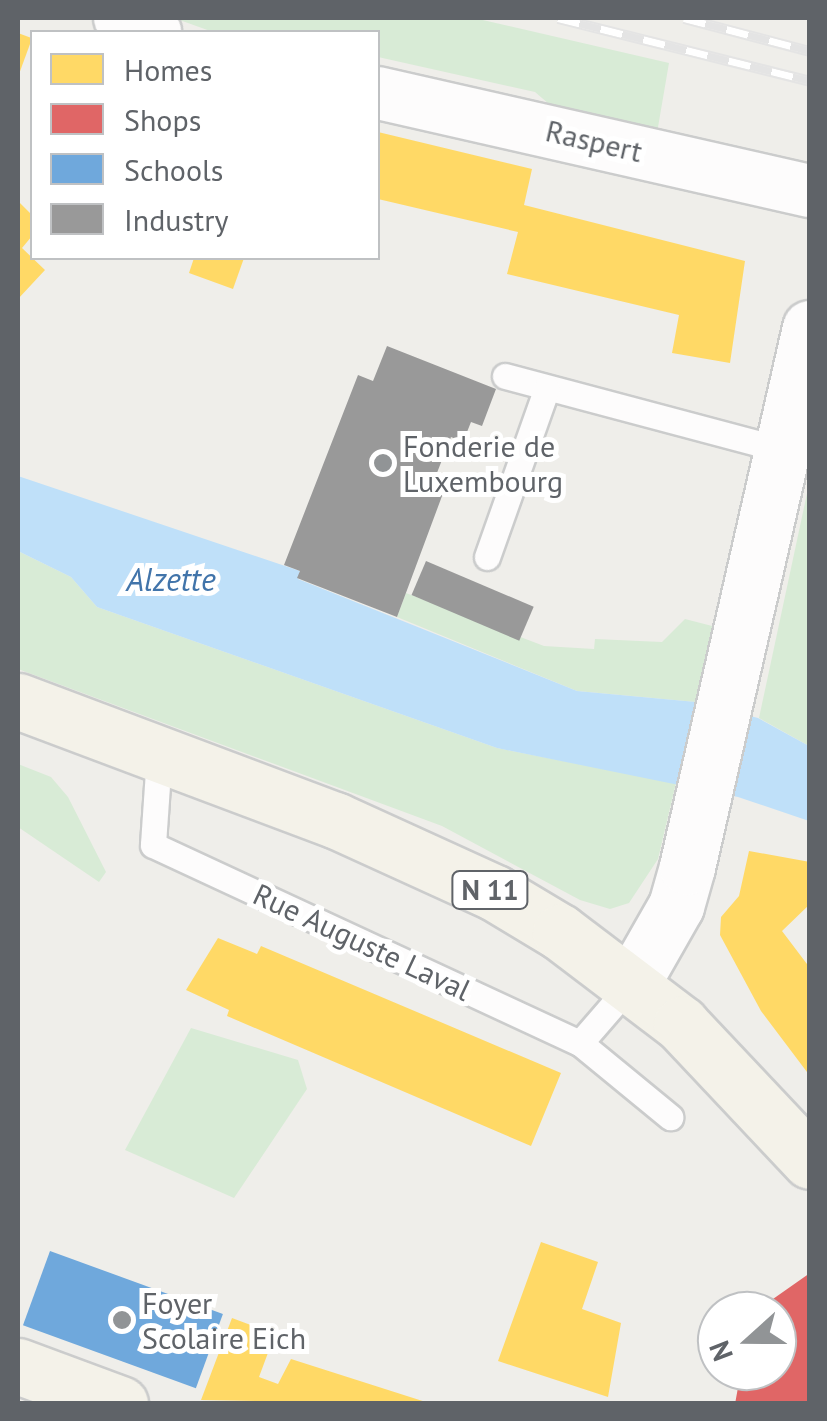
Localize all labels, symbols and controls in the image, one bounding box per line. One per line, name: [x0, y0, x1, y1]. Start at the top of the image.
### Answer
legend: [30, 30, 380, 260]
text: Homes: [124, 50, 212, 89]
text: Shops: [124, 100, 201, 139]
street label: Raspert: [542, 112, 646, 170]
text: Schools: [124, 150, 223, 189]
text: Industry: [124, 200, 228, 239]
place label: Fonderie de Luxembourg: [403, 428, 563, 498]
marker: Fonderie de Luxembourg: [372, 452, 394, 474]
water label: Alzette: [126, 560, 216, 598]
road number: N 11: [450, 867, 530, 913]
street label: Rue Auguste Laval: [247, 876, 477, 1008]
place label: Foyer Scolaire Eich: [142, 1285, 306, 1356]
north arrow: [697, 1291, 797, 1391]
marker: Foyer Scolaire Eich: [111, 1309, 133, 1331]
text: N: [700, 1336, 741, 1366]

